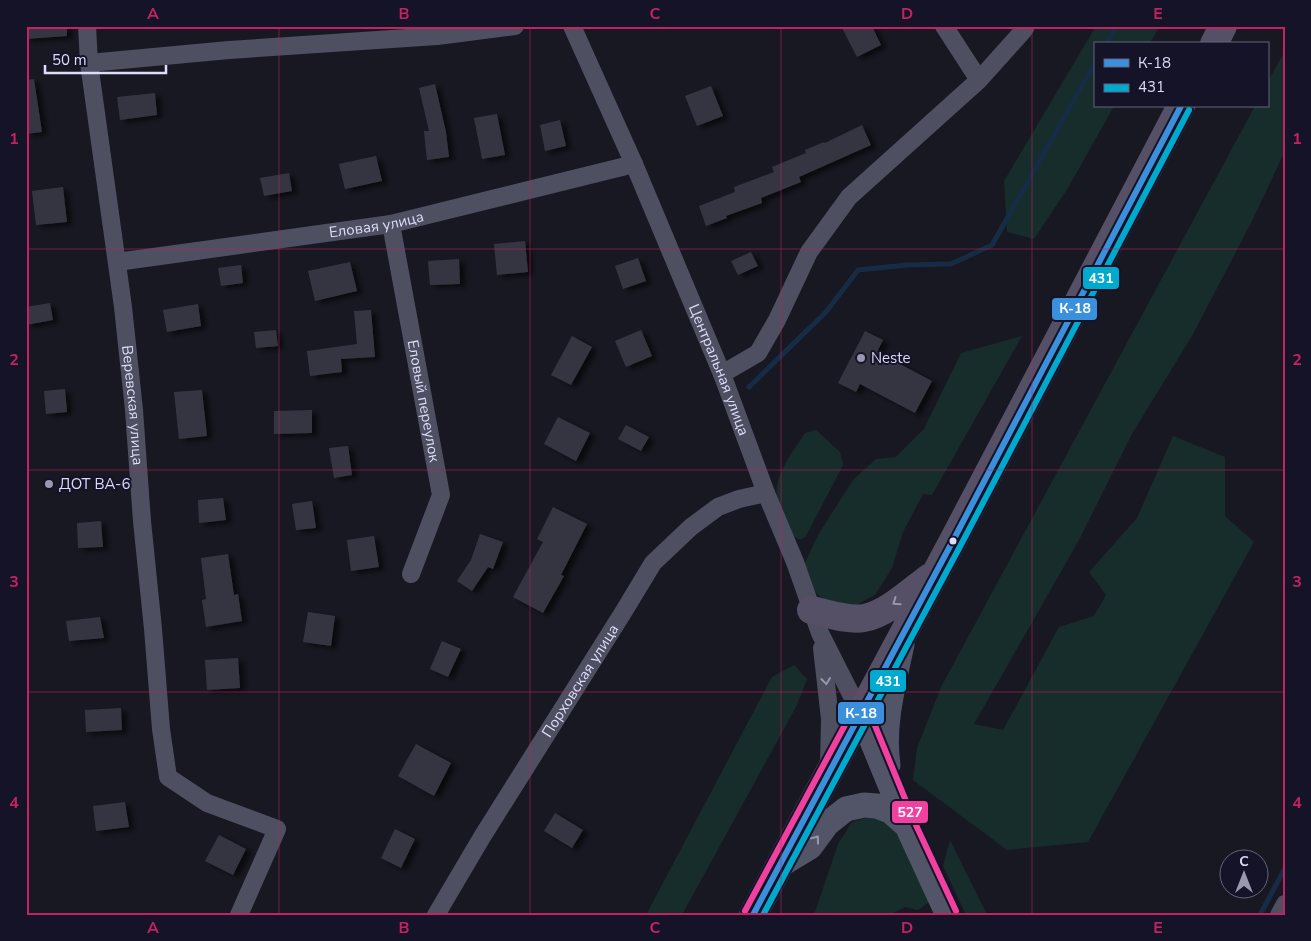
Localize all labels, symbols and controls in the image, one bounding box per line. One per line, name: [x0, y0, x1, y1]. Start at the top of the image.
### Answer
text: A: [147, 3, 159, 25]
text: B: [398, 3, 410, 25]
text: C: [650, 3, 661, 25]
text: D: [901, 3, 913, 25]
text: E: [1153, 3, 1163, 25]
scale bar: [45, 42, 166, 74]
legend: [1094, 42, 1268, 108]
text: 50 m: [52, 50, 87, 70]
text: К-18: [1138, 53, 1171, 73]
text: 431: [1138, 77, 1165, 97]
text: 1: [9, 128, 19, 150]
text: 1: [1292, 128, 1302, 150]
street label: Еловая улица: [328, 206, 426, 243]
line badge: 431: [1082, 266, 1120, 290]
text: 431: [1088, 269, 1114, 288]
line badge: К-18: [1051, 297, 1098, 321]
text: К-18: [1059, 299, 1091, 318]
street label: Центральная улица: [684, 301, 754, 438]
street label: Еловый переулок: [403, 338, 445, 464]
street label: Веревская улица: [117, 344, 148, 466]
place label: Neste: [871, 348, 910, 368]
text: 2: [9, 349, 19, 371]
text: 2: [1292, 349, 1302, 371]
marker: Neste: [855, 352, 867, 364]
place label: ДОТ ВА-6: [59, 474, 130, 494]
marker: ДОТ ВА-6: [43, 478, 55, 490]
unlabelled marker: [948, 536, 958, 546]
text: 3: [9, 571, 19, 593]
text: 3: [1292, 571, 1302, 593]
one-way arrow: [892, 596, 902, 605]
street label: Порховская улица: [537, 620, 623, 741]
line badge: 431: [869, 669, 907, 693]
text: 431: [875, 672, 901, 691]
one-way arrow: [820, 678, 831, 686]
line badge: К-18: [837, 701, 885, 725]
text: К-18: [845, 704, 877, 723]
text: 4: [9, 792, 19, 814]
text: 4: [1292, 792, 1302, 814]
line badge: 527: [891, 800, 929, 824]
text: 527: [897, 803, 923, 822]
one-way arrow: [811, 836, 819, 845]
north arrow: [1218, 848, 1268, 898]
text: С: [1239, 852, 1249, 871]
text: A: [147, 917, 159, 939]
text: B: [398, 917, 410, 939]
text: C: [650, 917, 661, 939]
text: D: [901, 917, 913, 939]
text: E: [1153, 917, 1163, 939]

